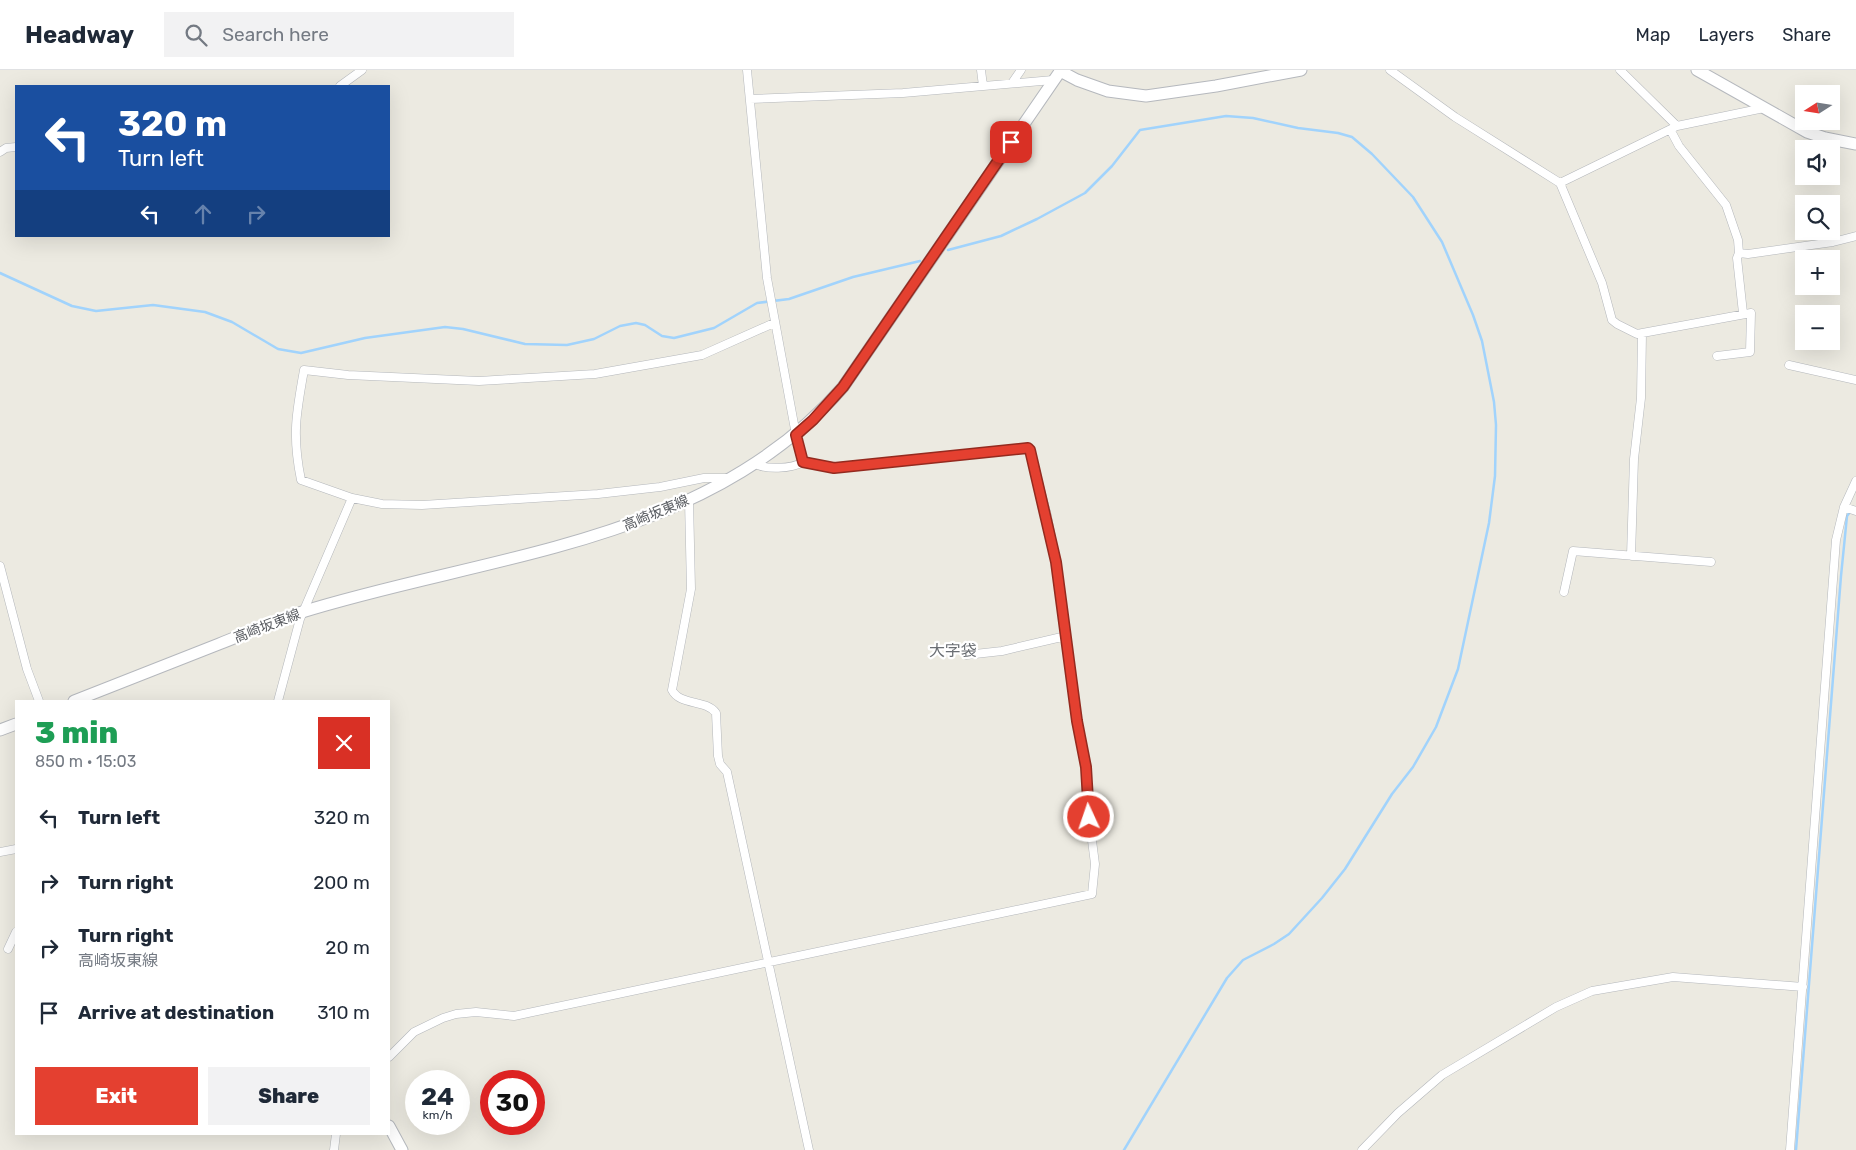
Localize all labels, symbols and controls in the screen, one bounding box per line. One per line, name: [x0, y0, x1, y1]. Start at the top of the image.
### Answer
search box: [164, 12, 514, 57]
text: Headway: [25, 21, 134, 49]
icon: search: [182, 21, 210, 49]
text: Search here: [222, 23, 329, 46]
text: Map: [1636, 24, 1671, 46]
text: Layers: [1699, 24, 1754, 46]
text: Share: [1782, 24, 1831, 46]
north arrow: [1795, 85, 1840, 130]
map controls: [1795, 85, 1840, 350]
text: 320 m: [118, 103, 227, 145]
icon: left: [35, 105, 100, 170]
pin: [990, 121, 1032, 163]
icon: arrive: [997, 128, 1025, 156]
button: sound: [1795, 140, 1840, 185]
text: Turn left: [118, 145, 204, 172]
button: search: [1795, 195, 1840, 240]
icon: left: [136, 200, 164, 228]
icon: ahead: [189, 200, 217, 228]
icon: right: [242, 200, 270, 228]
button: +: [1795, 250, 1840, 295]
button: −: [1795, 305, 1840, 350]
street label: 高崎坂東線: [620, 492, 692, 534]
street label: 高崎坂東線: [231, 606, 303, 646]
district label: 大字袋: [929, 641, 977, 660]
text: 3 min: [35, 715, 118, 751]
button: close: [318, 717, 370, 769]
text: 850 m · 15:03: [35, 752, 136, 771]
position arrow: [1062, 790, 1114, 842]
icon: left: [35, 804, 63, 832]
text: Turn left: [78, 806, 160, 829]
text: 320 m: [314, 806, 370, 829]
icon: right: [35, 869, 63, 897]
text: Turn right: [78, 871, 173, 894]
text: 200 m: [313, 871, 370, 894]
text: Turn right: [78, 924, 173, 947]
icon: right: [35, 934, 63, 962]
text: 20 m: [325, 936, 370, 959]
text: 高崎坂東線: [78, 951, 158, 970]
icon: arrive: [35, 999, 63, 1027]
text: Arrive at destination: [78, 1001, 274, 1024]
text: 310 m: [317, 1001, 370, 1024]
button: Exit: [35, 1067, 198, 1125]
button: Share: [208, 1067, 370, 1125]
speed limit sign: 30: [480, 1070, 545, 1135]
text: 24: [421, 1082, 454, 1111]
text: km/h: [423, 1108, 452, 1122]

